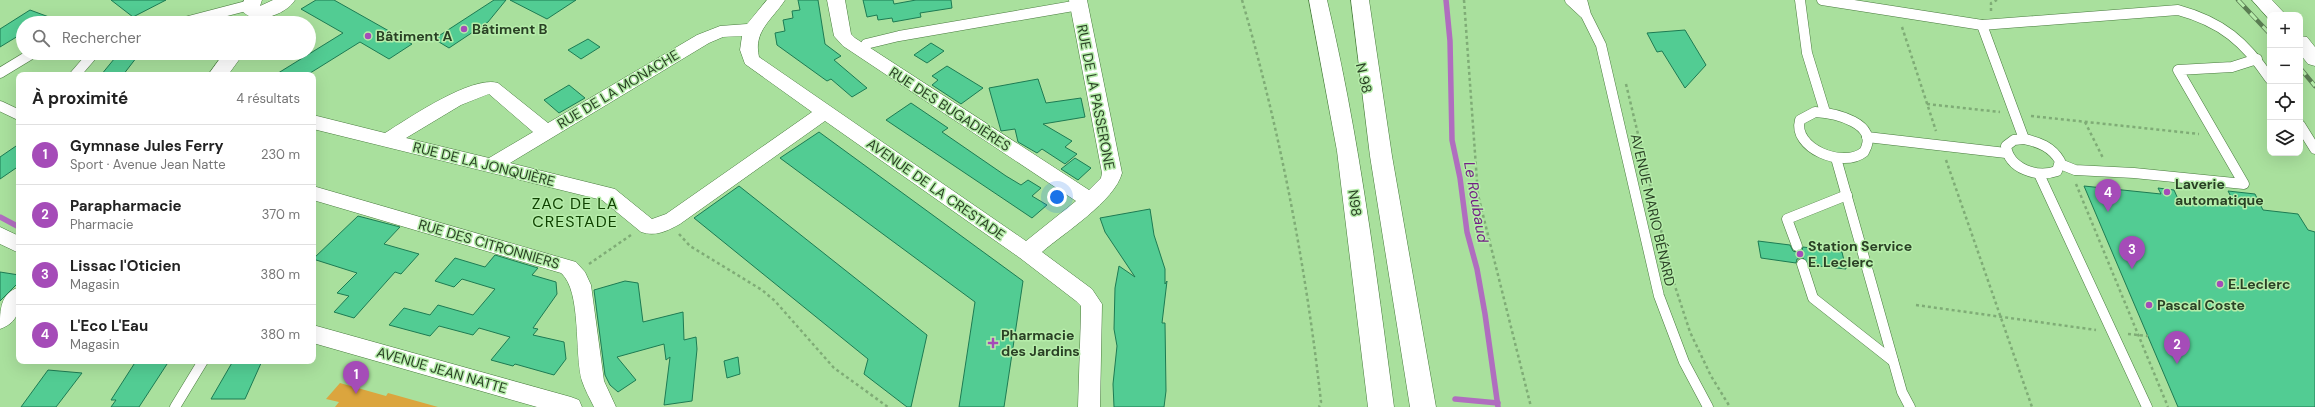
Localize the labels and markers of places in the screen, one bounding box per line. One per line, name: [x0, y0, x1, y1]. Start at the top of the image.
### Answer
place label: Bâtiment B: [472, 20, 548, 38]
marker: Bâtiment B: [459, 24, 469, 34]
place label: Bâtiment A: [376, 27, 453, 45]
marker: Bâtiment A: [363, 31, 373, 41]
place label: Laverie automatique: [2175, 175, 2264, 209]
pin: 4: [2095, 179, 2121, 212]
marker: Laverie automatique: [2162, 187, 2172, 197]
pin: 3: [2119, 236, 2145, 269]
place label: Station Service E. Leclerc: [1808, 237, 1912, 271]
marker: Station Service E. Leclerc: [1795, 249, 1805, 259]
place label: E.Leclerc: [2228, 275, 2290, 293]
marker: E.Leclerc: [2215, 279, 2225, 289]
place label: Pascal Coste: [2157, 296, 2245, 314]
marker: Pascal Coste: [2144, 300, 2154, 310]
place label: Pharmacie des Jardins: [1001, 326, 1080, 360]
pin: 2: [2164, 331, 2190, 364]
marker: Pharmacie des Jardins: [988, 338, 998, 348]
pin: 1: [343, 361, 369, 394]

